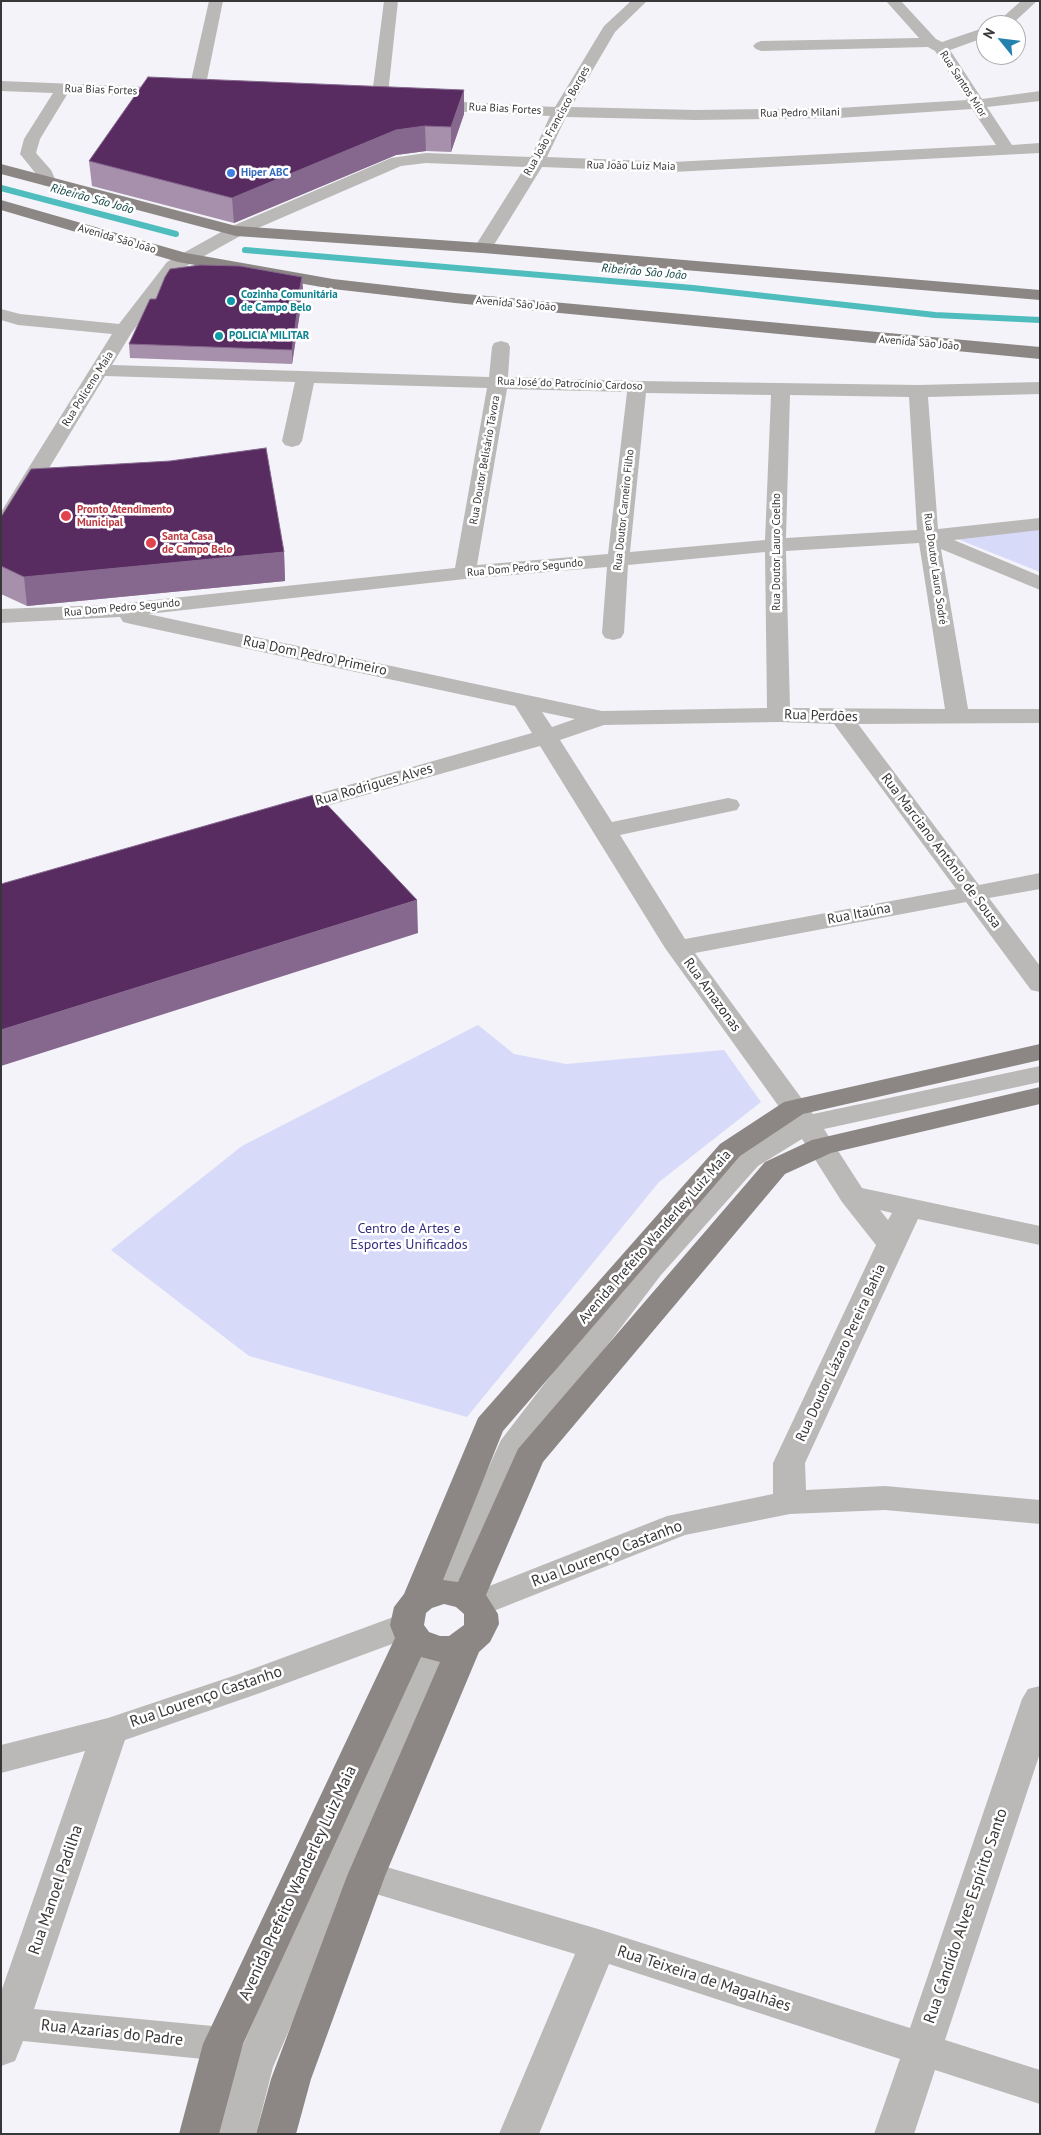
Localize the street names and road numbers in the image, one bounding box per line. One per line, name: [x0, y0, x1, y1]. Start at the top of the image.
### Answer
street label: Rua Santos Mior: [937, 48, 989, 120]
street label: Rua João Francisco Borges: [521, 64, 593, 178]
street label: Rua Bias Fortes: [64, 82, 138, 98]
street label: Rua Bias Fortes: [468, 101, 542, 117]
street label: Rua Pedro Milani: [760, 106, 840, 120]
street label: Rua João Luiz Maia: [586, 159, 676, 173]
street label: Avenida São João: [76, 222, 158, 256]
street label: Avenida São João: [475, 294, 557, 314]
street label: Avenida São João: [878, 333, 960, 353]
street label: Rua Policeno Maia: [60, 349, 116, 429]
street label: Rua José do Patrocínio Cardoso: [497, 375, 643, 393]
street label: Rua Doutor Belisário Távora: [467, 394, 503, 526]
street label: Rua Doutor Carneiro Filho: [611, 449, 637, 571]
street label: Rua Doutor Lauro Coelho: [770, 493, 784, 611]
street label: Rua Doutor Lauro Sodré: [921, 512, 949, 626]
street label: Rua Dom Pedro Segundo: [466, 556, 584, 580]
street label: Rua Dom Pedro Segundo: [63, 596, 181, 620]
street label: Rua Dom Pedro Primeiro: [242, 633, 388, 679]
street label: Rua Perdões: [784, 706, 858, 726]
street label: Rua Rodrigues Alves: [313, 760, 435, 810]
street label: Rua Marciano Antônio de Sousa: [877, 770, 1005, 932]
street label: Rua Itaúna: [826, 900, 892, 928]
street label: Rua Amazonas: [680, 955, 744, 1035]
street label: Avenida Prefeito Wanderley Luiz Maia: [575, 1147, 735, 1327]
street label: Rua Doutor Lázaro Pereira Bahia: [792, 1262, 890, 1444]
street label: Rua Lourenço Castanho: [529, 1516, 685, 1592]
street label: Rua Lourenço Castanho: [127, 1662, 285, 1732]
street label: Avenida Prefeito Wanderley Luiz Maia: [235, 1763, 361, 2003]
street label: Rua Cândido Alves Espírito Santo: [920, 1806, 1012, 2026]
street label: Rua Manoel Padilha: [25, 1823, 87, 1957]
street label: Rua Teixeira de Magalhães: [615, 1942, 793, 2016]
street label: Rua Azarias do Padre: [40, 2016, 184, 2050]

